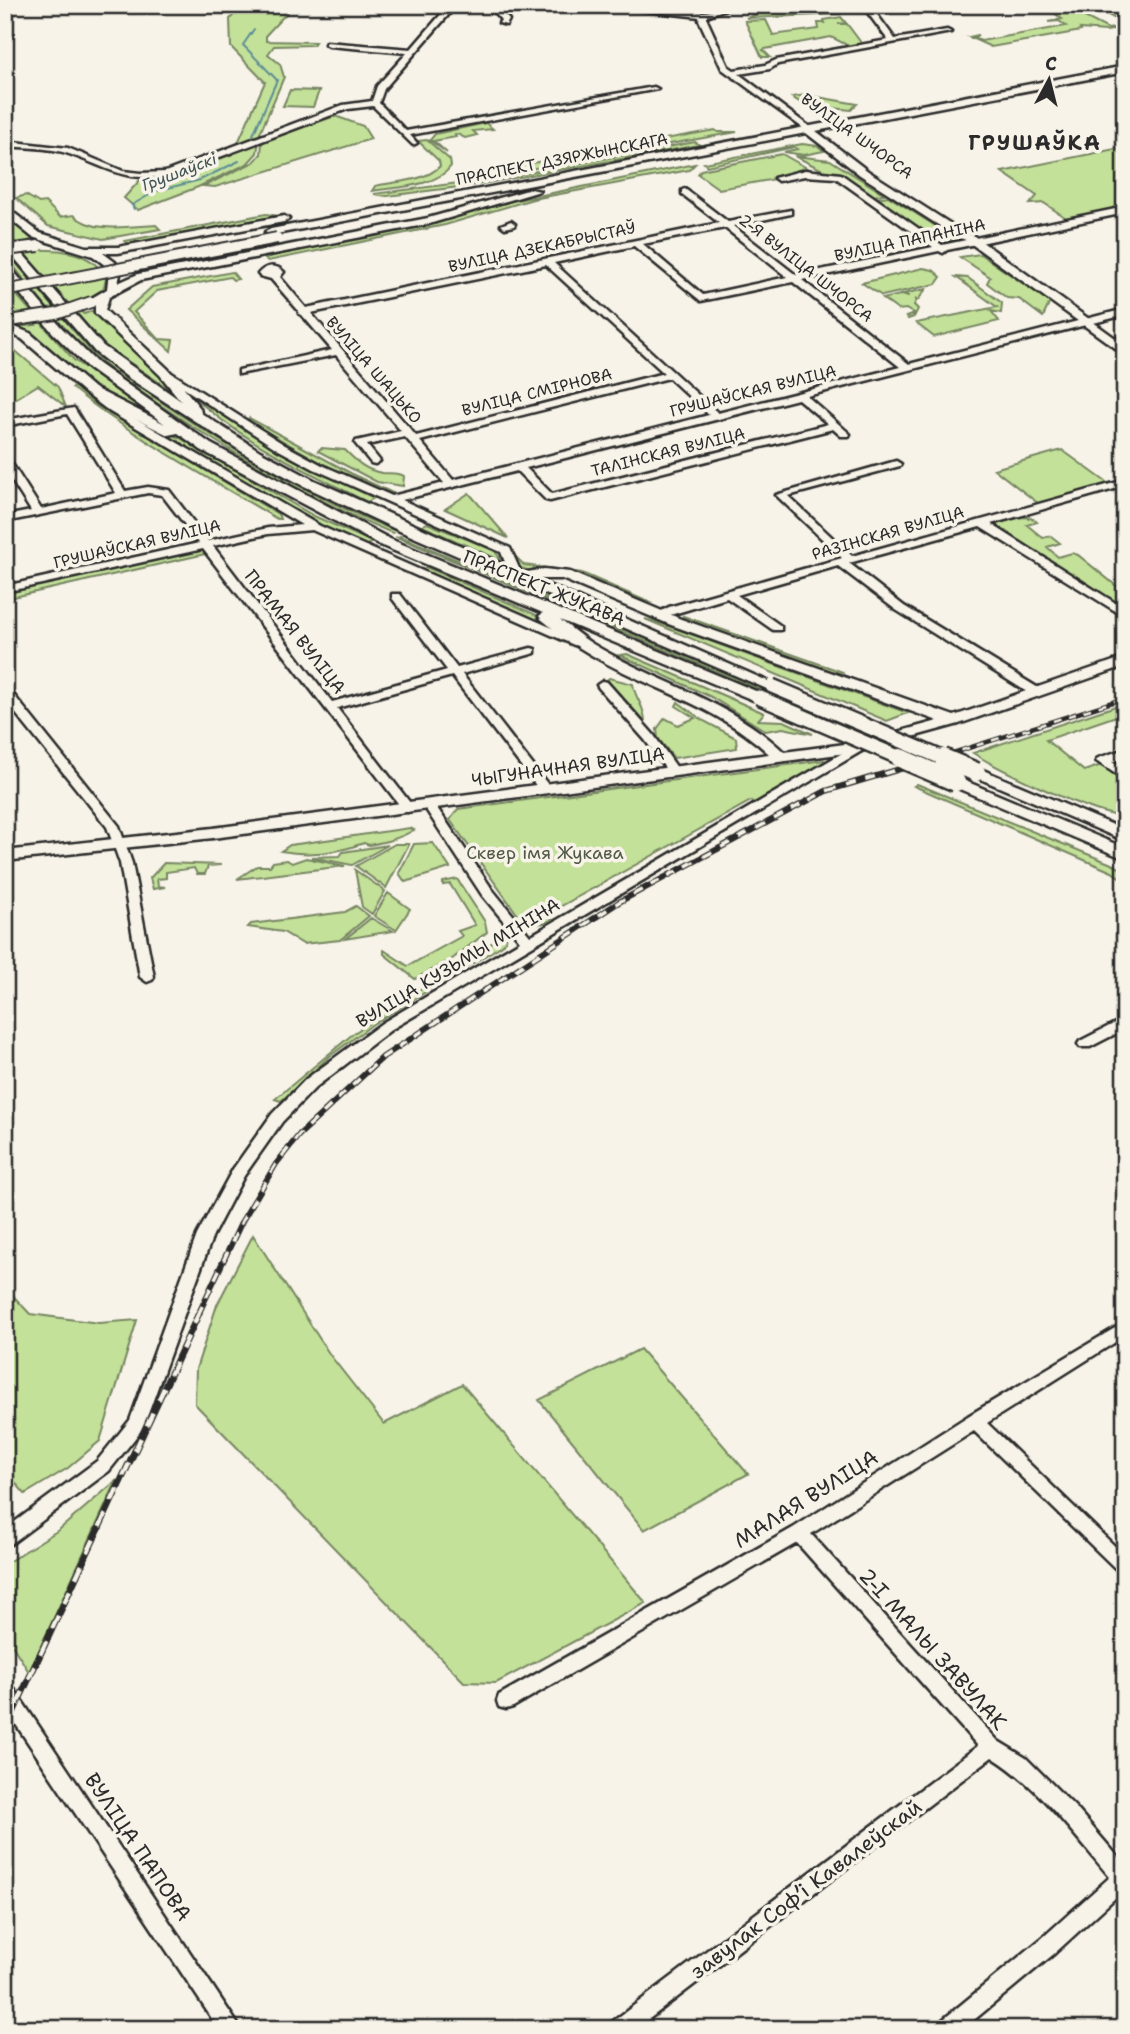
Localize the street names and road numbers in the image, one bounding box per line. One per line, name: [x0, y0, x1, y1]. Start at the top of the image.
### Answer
street label: ВУЛІЦА ШЧОРСА: [797, 88, 917, 184]
street label: ПРАСПЕКТ ДЗЯРЖЫНСКАГА: [454, 128, 670, 190]
street label: 2-Я ВУЛІЦА ШЧОРСА: [735, 209, 877, 327]
street label: ВУЛІЦА ПАПАНІНА: [833, 214, 987, 266]
street label: ВУЛІЦА ДЗЕКАБРЫСТАЎ: [446, 217, 638, 277]
street label: ВУЛІЦА ШАЦЬКО: [322, 312, 426, 428]
street label: ГРУШАЎСКАЯ ВУЛІЦА: [668, 360, 838, 422]
street label: ВУЛІЦА СМІРНОВА: [460, 363, 614, 421]
street label: ТАЛІНСКАЯ ВУЛІЦА: [589, 423, 747, 481]
street label: РАЗІНСКАЯ ВУЛІЦА: [809, 501, 967, 565]
street label: ГРУШАЎСКАЯ ВУЛІЦА: [51, 515, 223, 573]
street label: ПРАСПЕКТ ЖУКАВА: [460, 545, 628, 631]
street label: ПРАМАЯ ВУЛІЦА: [239, 565, 351, 699]
street label: ЧЫГУНАЧНАЯ ВУЛІЦА: [470, 742, 666, 792]
street label: ВУЛІЦА КУЗЬМЫ МІНІНА: [352, 893, 564, 1033]
street label: МАЛАЯ ВУЛІЦА: [729, 1443, 883, 1555]
street label: 2-І МАЛЫ ЗАВУЛАК: [853, 1562, 1014, 1736]
street label: ВУЛІЦА ПАПОВА: [78, 1767, 198, 1927]
street label: завулак Софʼі Кавалеўскай: [685, 1793, 928, 1985]

